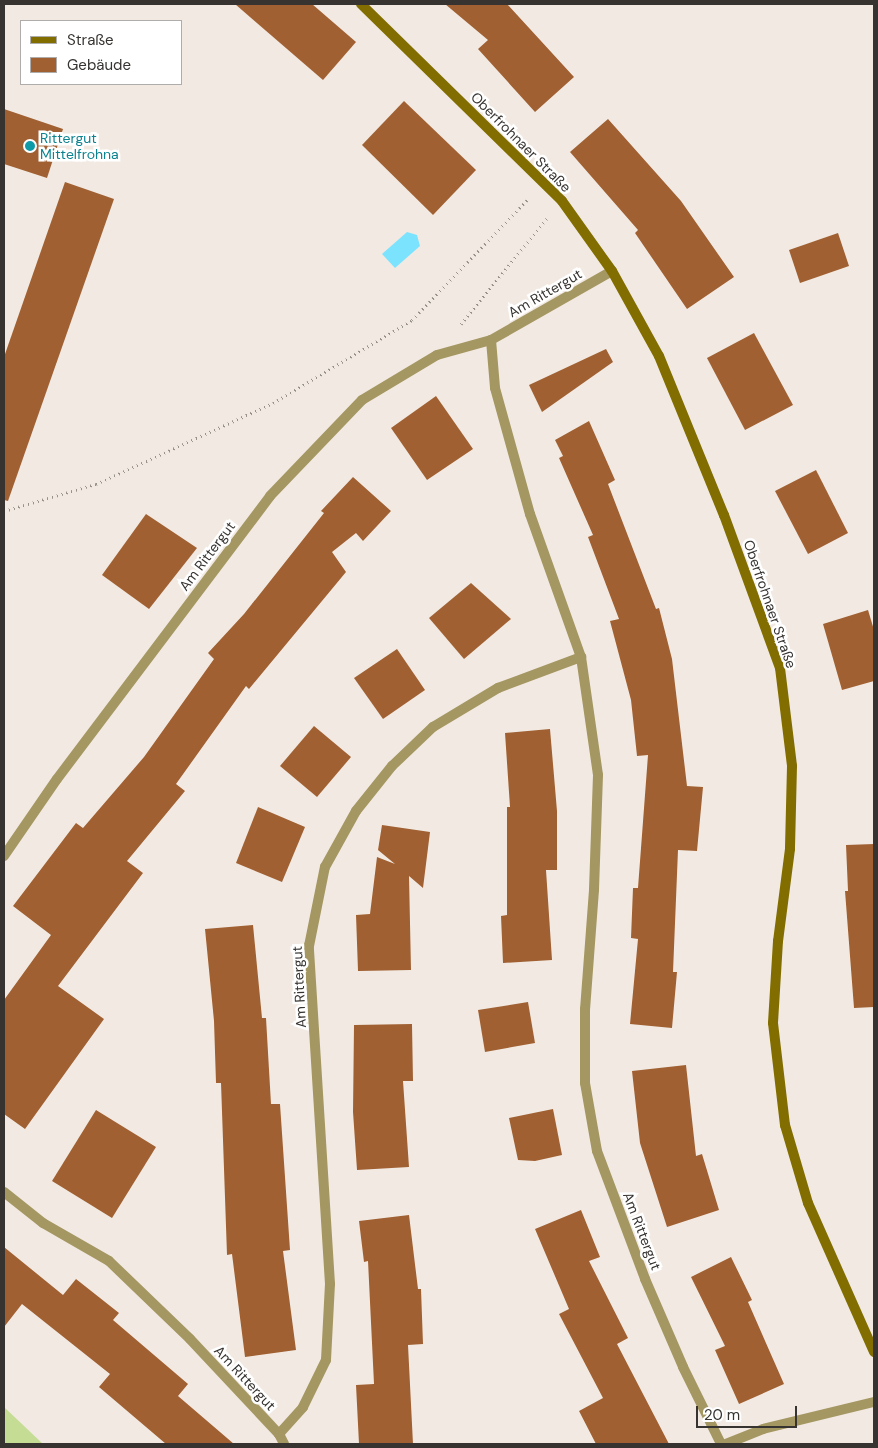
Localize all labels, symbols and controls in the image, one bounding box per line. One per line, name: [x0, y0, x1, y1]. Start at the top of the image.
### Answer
legend: [20, 20, 182, 85]
text: Straße: [67, 30, 114, 50]
text: Gebäude: [67, 55, 131, 75]
street label: Oberfrohnaer Straße: [467, 88, 575, 196]
place label: Rittergut Mittelfrohna: [40, 130, 119, 162]
marker: Rittergut Mittelfrohna: [24, 140, 36, 152]
street label: Am Rittergut: [505, 265, 585, 321]
street label: Am Rittergut: [176, 518, 238, 594]
street label: Oberfrohnaer Straße: [740, 538, 800, 670]
street label: Am Rittergut: [288, 945, 310, 1029]
street label: Am Rittergut: [619, 1190, 665, 1272]
street label: Am Rittergut: [211, 1342, 279, 1414]
scale bar: [698, 1396, 799, 1428]
text: 20 m: [704, 1405, 740, 1425]

